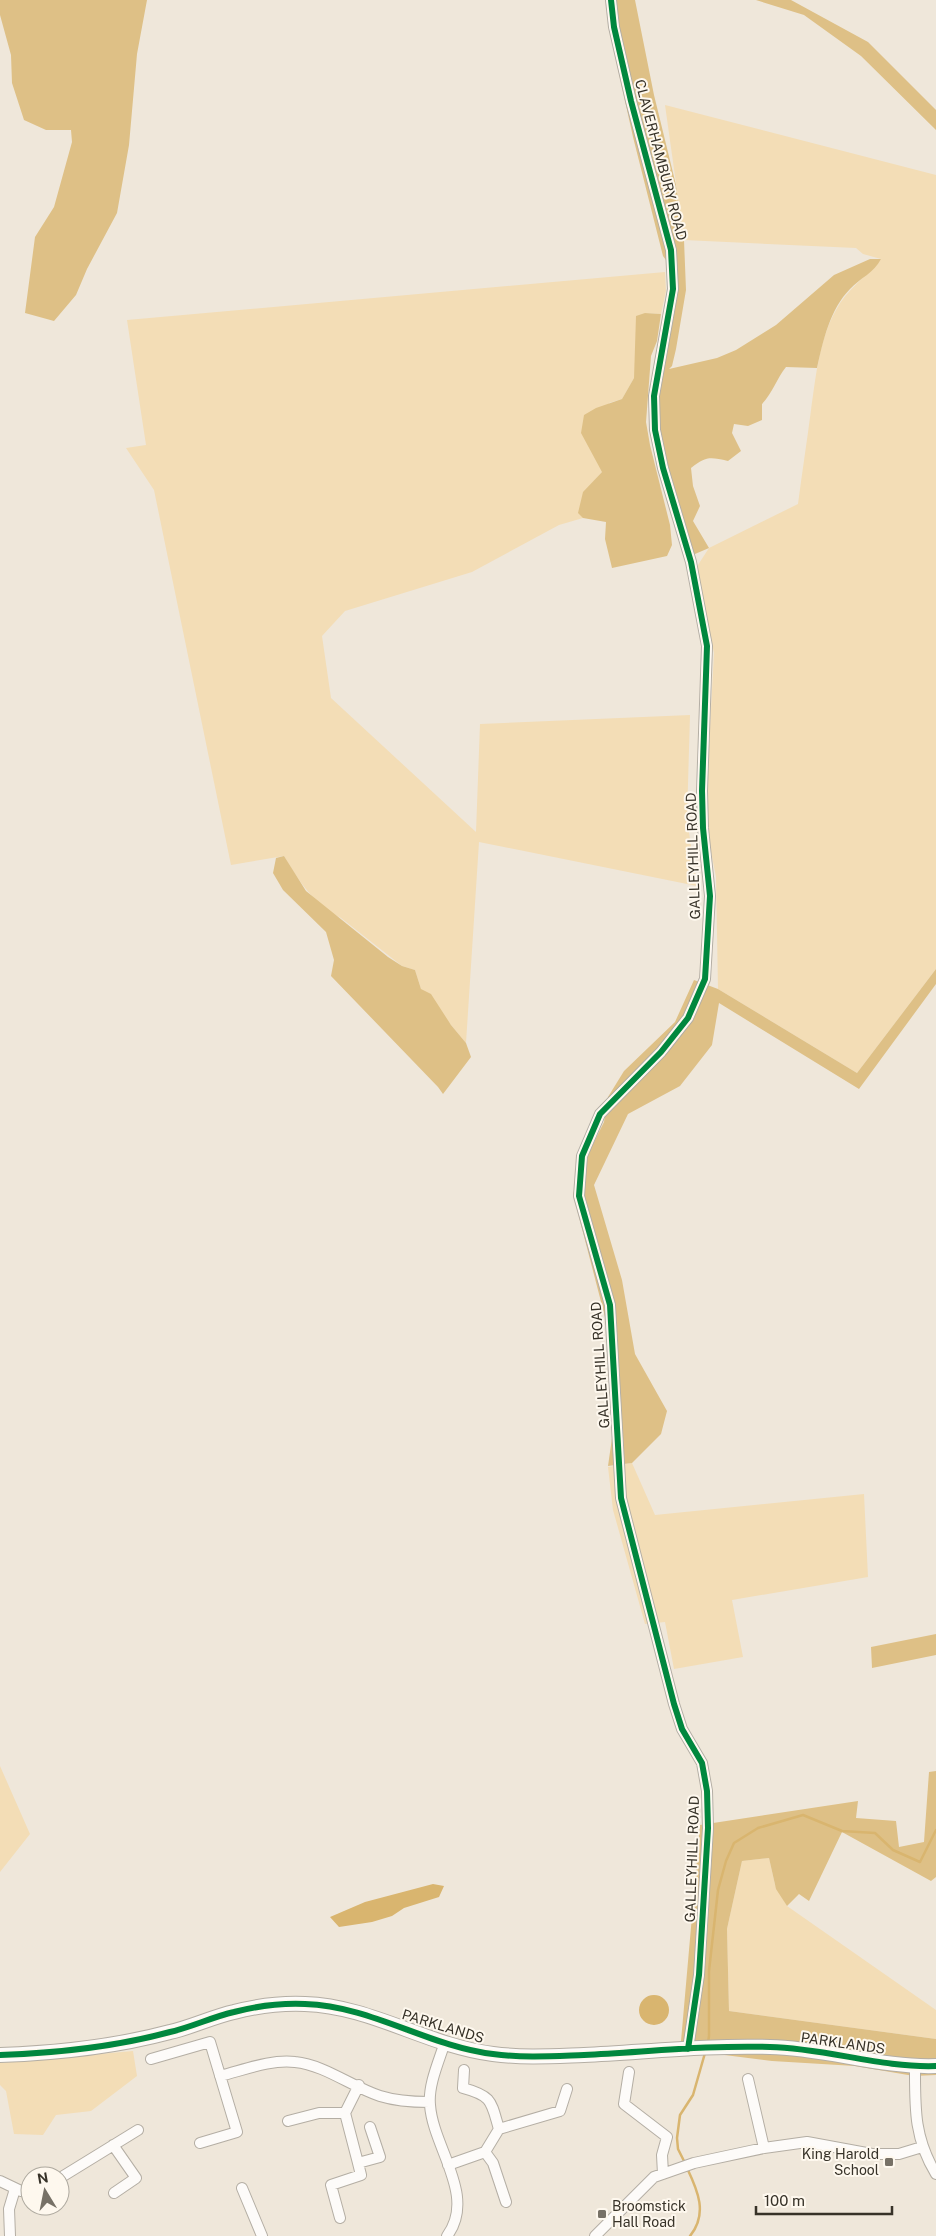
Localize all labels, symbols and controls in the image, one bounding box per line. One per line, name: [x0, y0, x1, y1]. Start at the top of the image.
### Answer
street label: CLAVERHAMBURY ROAD: [632, 78, 690, 242]
street label: GALLEYHILL ROAD: [683, 792, 703, 920]
street label: GALLEYHILL ROAD: [588, 1301, 612, 1429]
street label: GALLEYHILL ROAD: [682, 1795, 702, 1923]
street label: PARKLANDS: [400, 2006, 486, 2046]
street label: PARKLANDS: [800, 2029, 886, 2057]
place label: King Harold School: [802, 2146, 879, 2178]
marker: King Harold School: [883, 2156, 895, 2168]
north arrow: [20, 2166, 70, 2216]
text: N: [36, 2169, 50, 2187]
scale bar: [756, 2184, 892, 2216]
text: 100 m: [764, 2192, 805, 2209]
place label: Broomstick Hall Road: [612, 2198, 686, 2230]
marker: Broomstick Hall Road: [596, 2208, 608, 2220]

